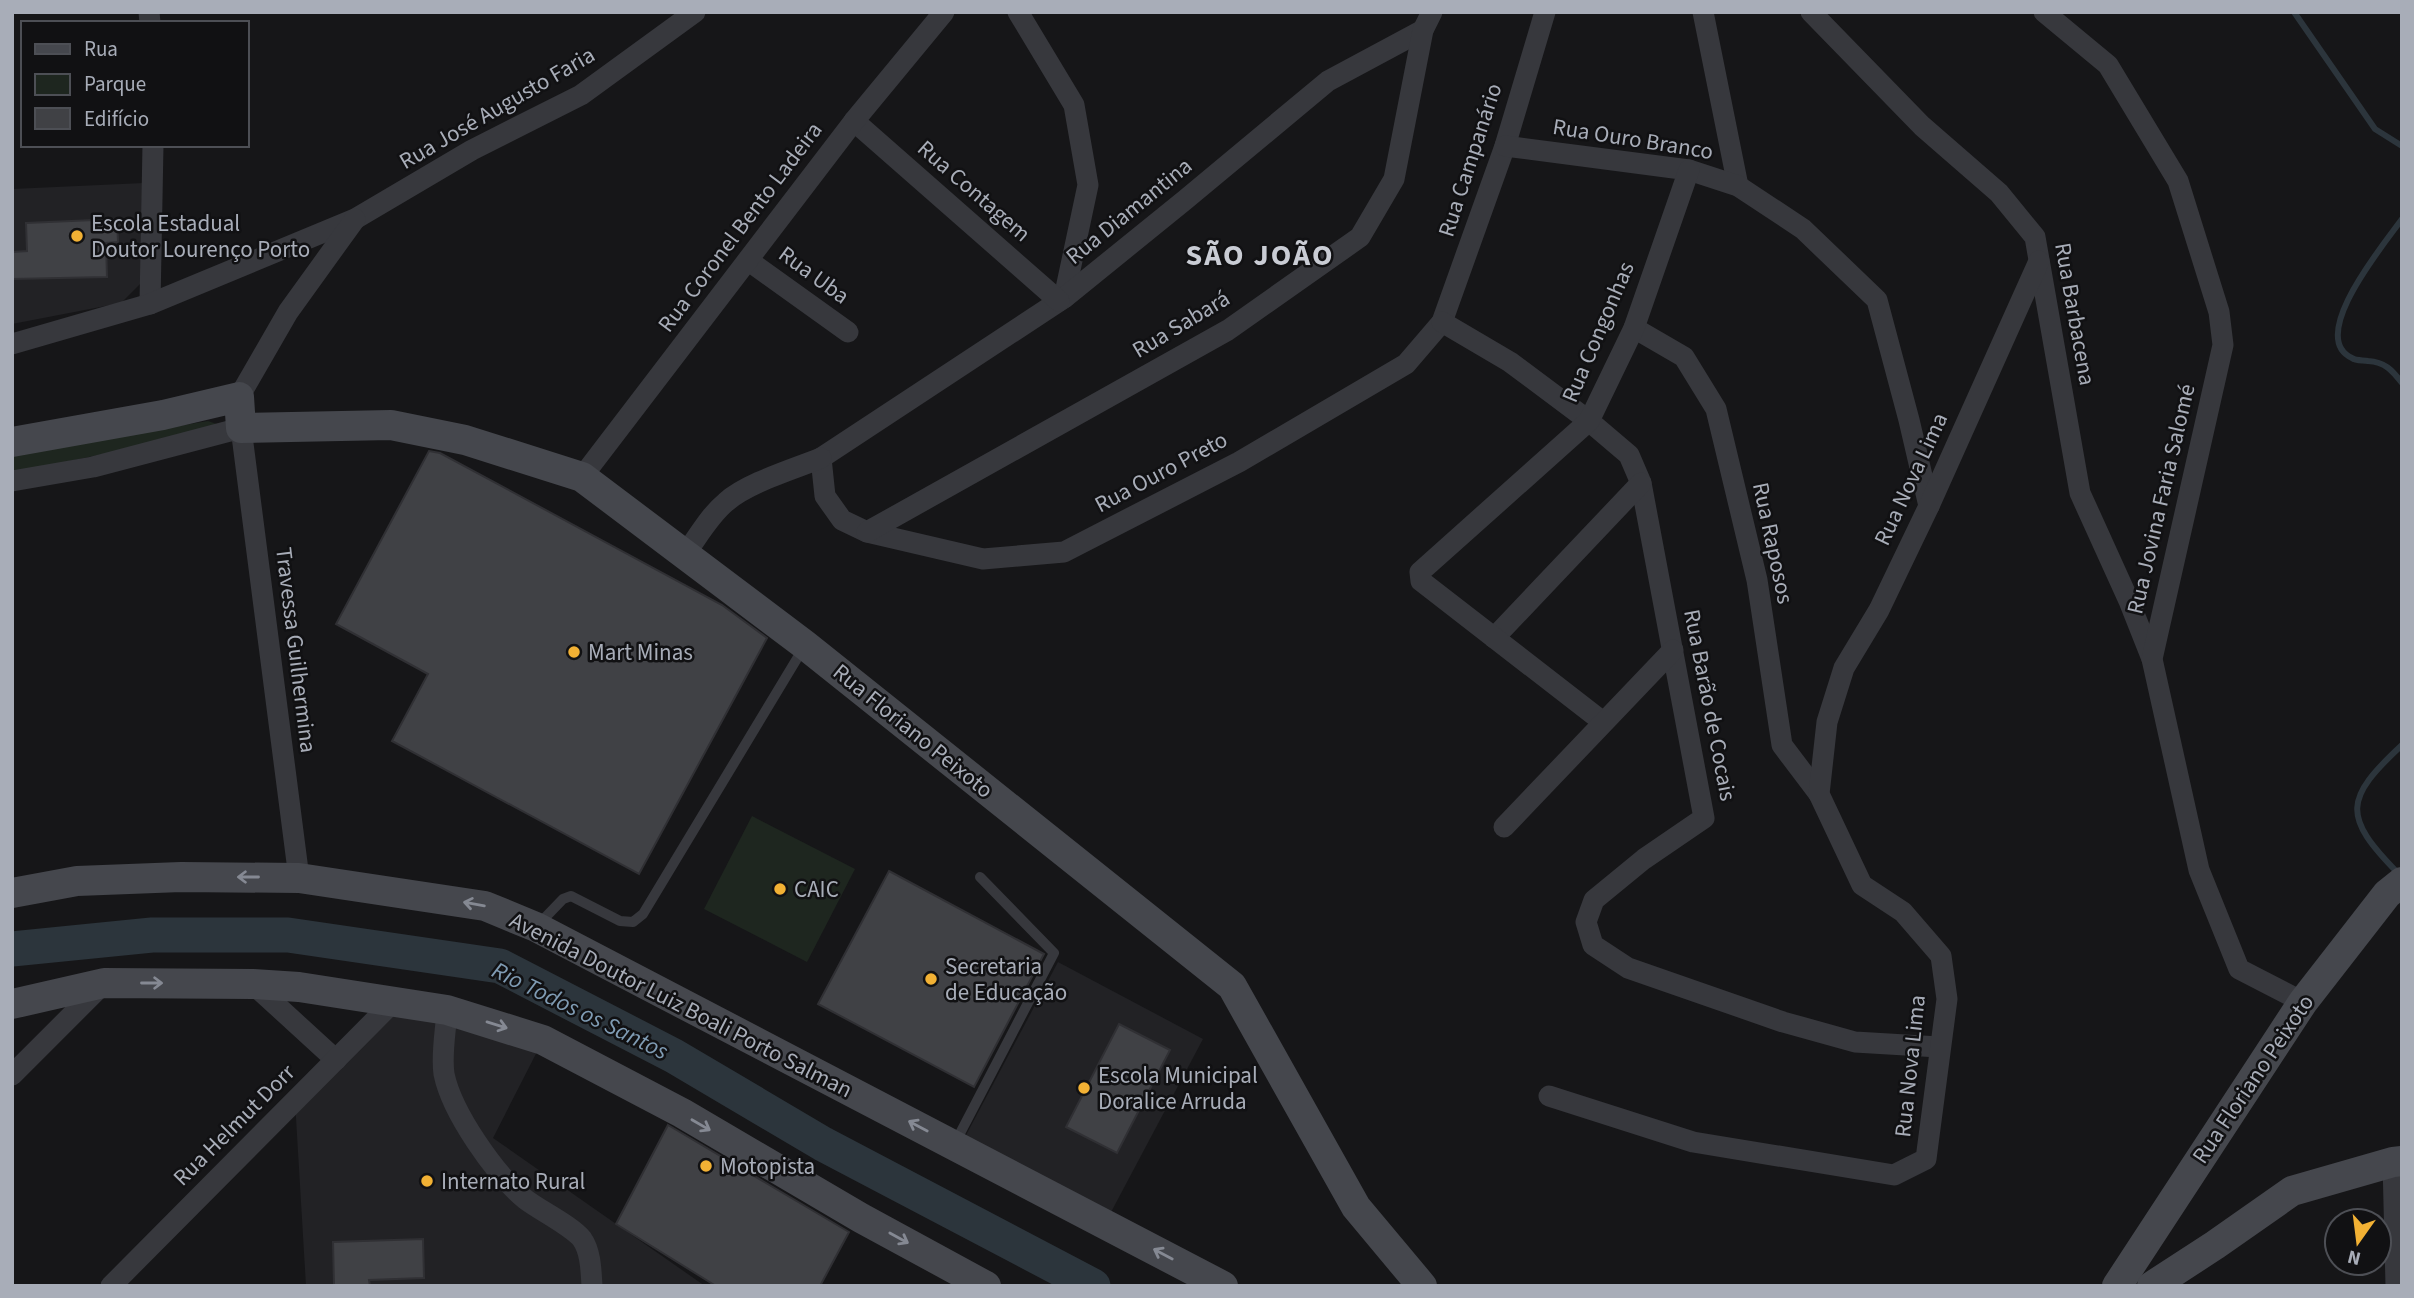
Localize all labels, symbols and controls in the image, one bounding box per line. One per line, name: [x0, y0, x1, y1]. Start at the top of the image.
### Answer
legend: [21, 21, 248, 147]
text: Rua: [84, 34, 118, 64]
street label: Rua José Augusto Faria: [393, 38, 601, 178]
text: Parque: [84, 69, 146, 99]
street label: Rua Campanário: [1430, 79, 1510, 241]
text: Edifício: [84, 104, 149, 134]
street label: Rua Ouro Branco: [1550, 110, 1716, 168]
street label: Rua Coronel Bento Ladeira: [650, 115, 830, 339]
street label: Rua Contagem: [910, 132, 1038, 250]
street label: Rua Diamantina: [1059, 150, 1199, 272]
place label: Escola Estadual Doutor Lourenço Porto: [91, 207, 310, 266]
marker: Escola Estadual Doutor Lourenço Porto: [69, 228, 85, 244]
district label: SÃO JOÃO: [1186, 234, 1335, 277]
street label: Rua Uba: [772, 238, 856, 312]
street label: Rua Barbacena: [2046, 240, 2104, 388]
street label: Rua Congonhas: [1553, 256, 1643, 408]
street label: Rua Sabará: [1126, 282, 1236, 366]
street label: Rua Jovina Faria Salomé: [2118, 381, 2204, 617]
street label: Rua Nova Lima: [1866, 407, 1956, 551]
street label: Rua Ouro Preto: [1089, 423, 1233, 521]
street label: Rua Raposos: [1744, 479, 1802, 607]
street label: Travessa Guilhermina: [267, 545, 325, 755]
street label: Rua Barão de Cocais: [1675, 606, 1745, 804]
place label: Mart Minas: [588, 636, 693, 669]
marker: Mart Minas: [566, 644, 582, 660]
street label: Rua Floriano Peixoto: [826, 656, 1000, 806]
one-way arrow: [237, 871, 260, 884]
place label: CAIC: [794, 873, 839, 906]
marker: CAIC: [772, 881, 788, 897]
one-way arrow: [463, 897, 486, 911]
street label: Avenida Doutor Luiz Boali Porto Salman: [504, 904, 858, 1106]
place label: Secretaria de Educação: [945, 950, 1067, 1009]
water label: Rio Todos os Santos: [486, 953, 674, 1069]
marker: Secretaria de Educação: [923, 971, 939, 987]
one-way arrow: [140, 977, 163, 990]
street label: Rua Floriano Peixoto: [2184, 988, 2322, 1170]
street label: Rua Nova Lima: [1886, 993, 1934, 1139]
one-way arrow: [486, 1020, 508, 1033]
street label: Rua Helmut Dorr: [166, 1056, 303, 1193]
place label: Escola Municipal Doralice Arruda: [1098, 1059, 1258, 1118]
marker: Escola Municipal Doralice Arruda: [1076, 1080, 1092, 1096]
one-way arrow: [691, 1118, 711, 1132]
one-way arrow: [908, 1119, 929, 1133]
place label: Motopista: [720, 1150, 815, 1183]
marker: Motopista: [698, 1158, 714, 1174]
place label: Internato Rural: [441, 1165, 585, 1198]
marker: Internato Rural: [419, 1173, 435, 1189]
north arrow: [2323, 1207, 2393, 1277]
one-way arrow: [888, 1231, 908, 1245]
text: N: [2345, 1242, 2364, 1272]
one-way arrow: [1153, 1247, 1174, 1261]

